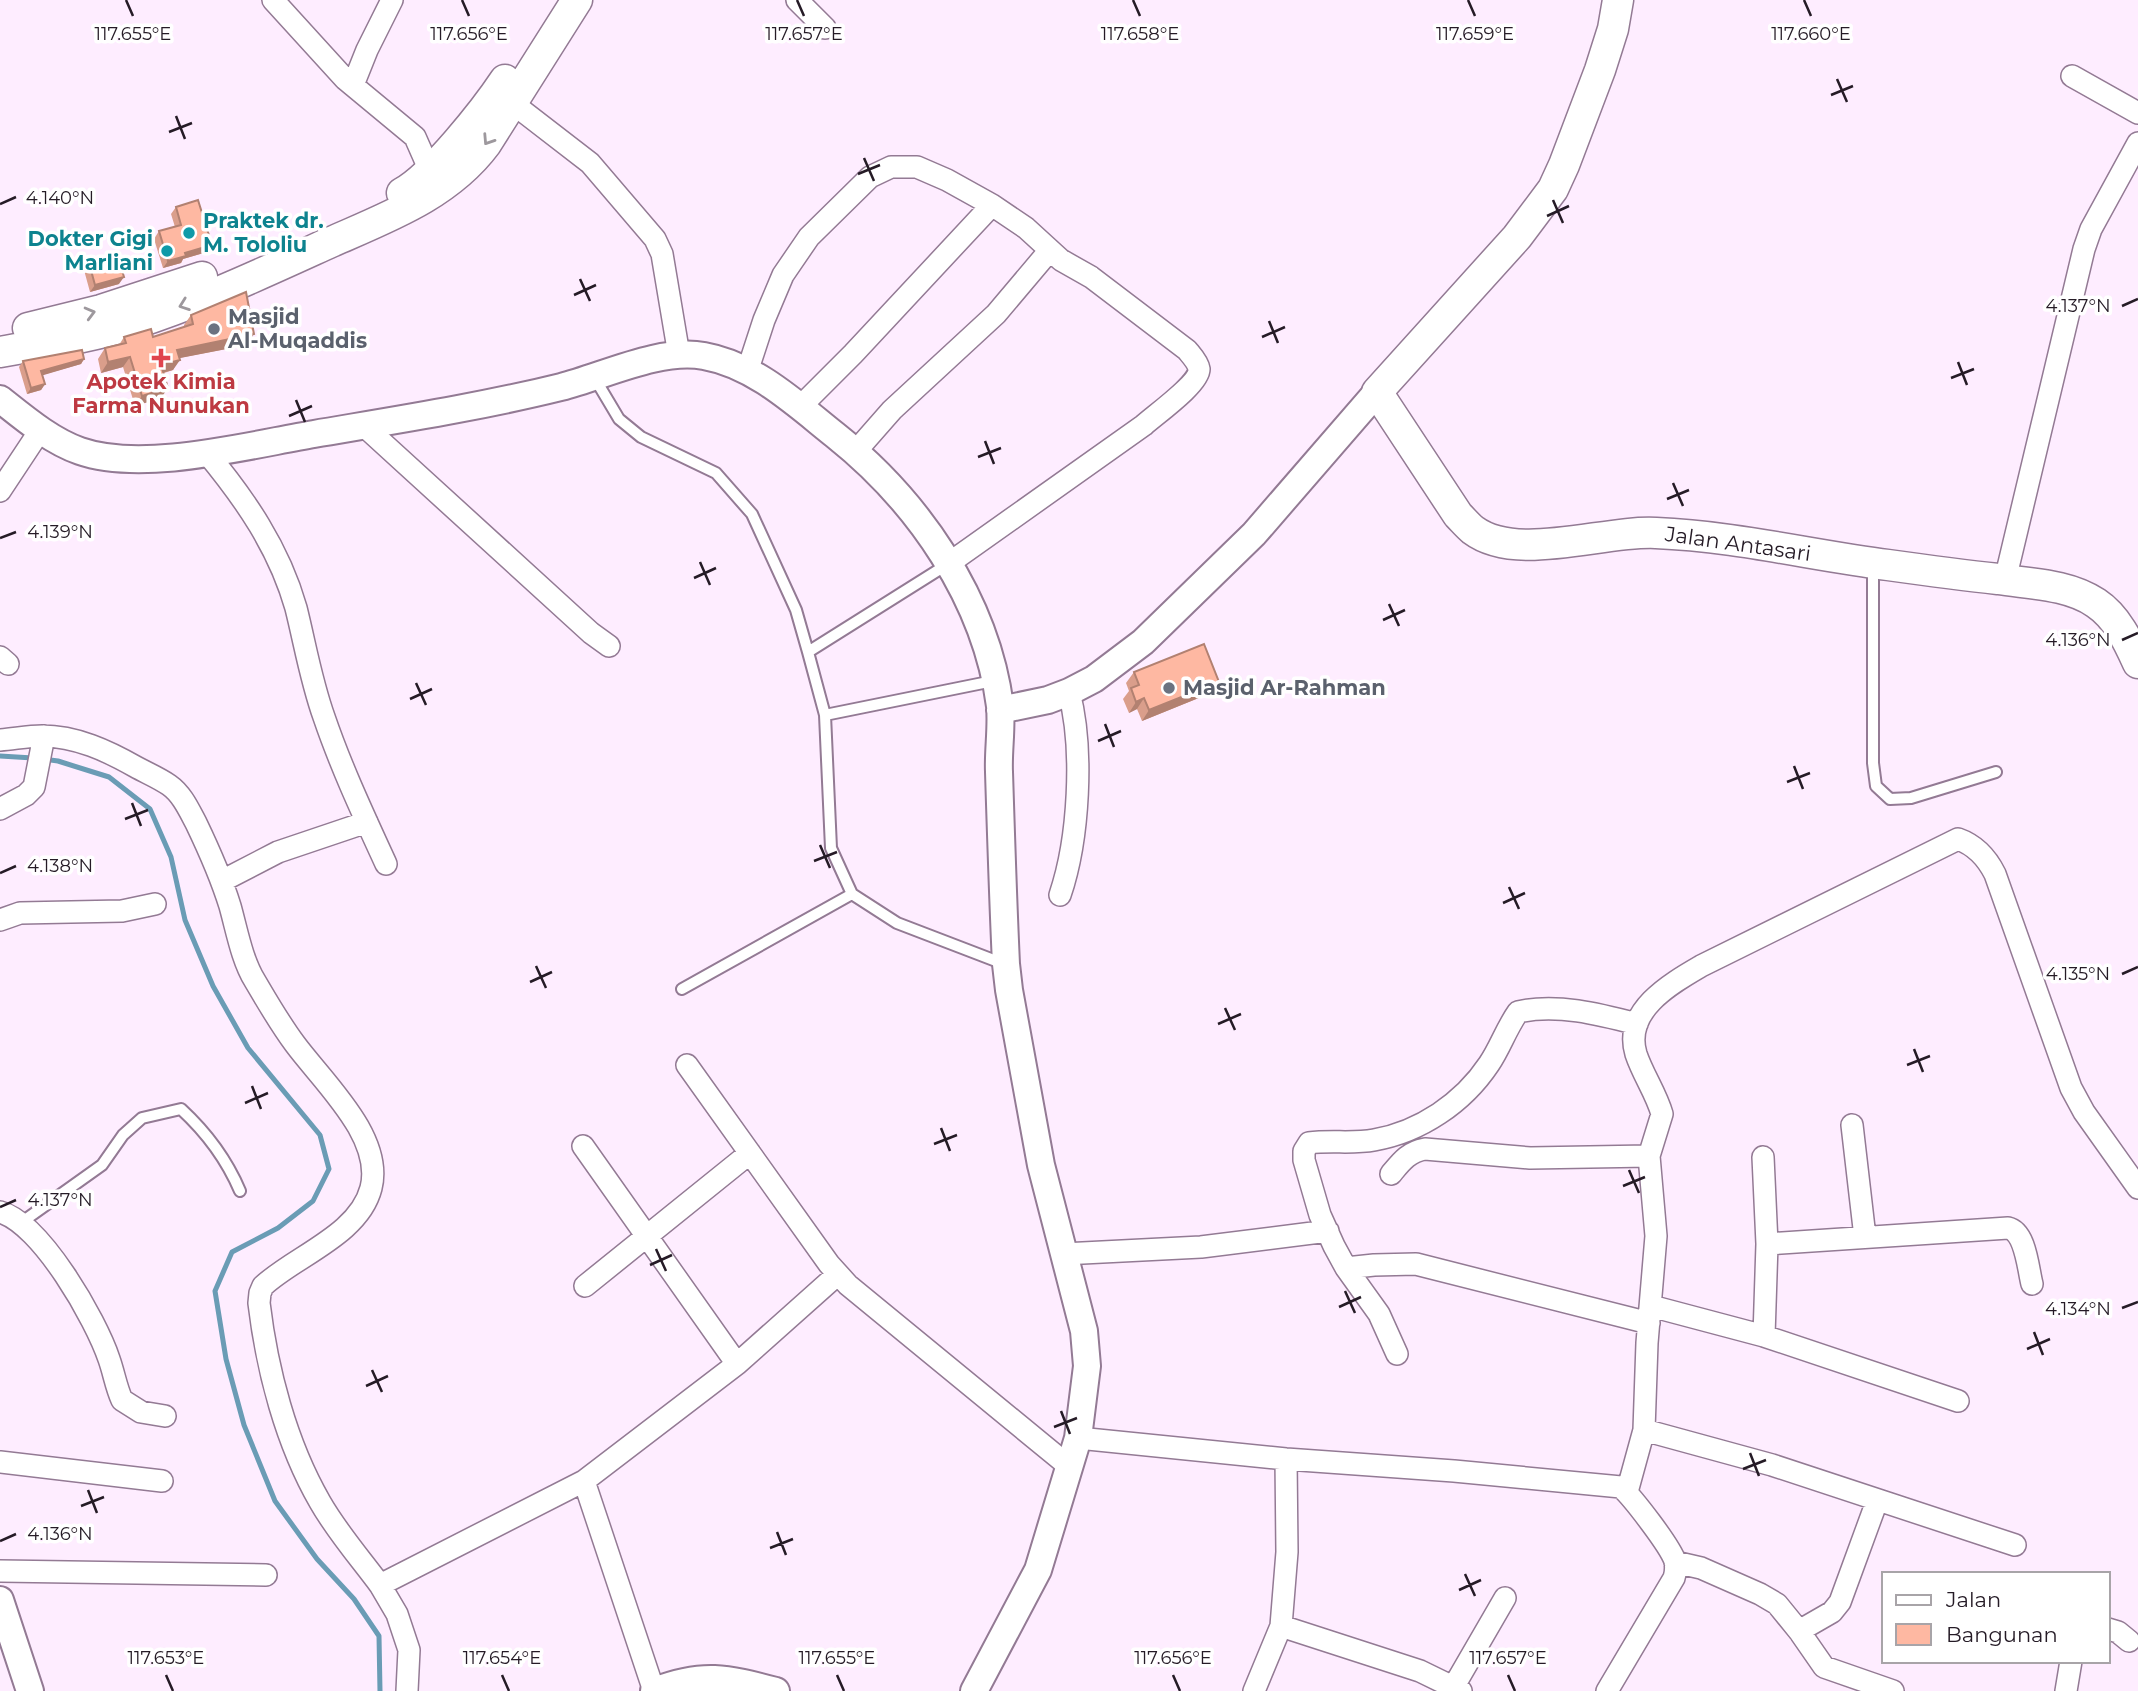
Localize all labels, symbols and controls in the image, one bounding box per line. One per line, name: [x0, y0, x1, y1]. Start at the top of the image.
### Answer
text: 117.655°E: [95, 23, 171, 45]
text: 117.656°E: [430, 23, 508, 45]
text: 117.657°E: [765, 23, 843, 45]
text: 117.658°E: [1101, 23, 1179, 45]
text: 117.659°E: [1436, 23, 1514, 45]
text: 117.660°E: [1771, 23, 1851, 45]
one-way arrow: [483, 133, 496, 146]
text: 4.140°N: [26, 187, 94, 209]
place label: Praktek dr. M. Tololiu: [203, 208, 324, 257]
marker: Praktek dr. M. Tololiu: [181, 225, 197, 241]
place label: Dokter Gigi Marliani: [28, 226, 153, 275]
marker: Dokter Gigi Marliani: [159, 243, 175, 259]
text: 4.137°N: [2045, 295, 2111, 317]
one-way arrow: [179, 297, 191, 311]
place label: Masjid Al-Muqaddis: [227, 304, 367, 353]
one-way arrow: [84, 306, 96, 321]
marker: Masjid Al-Muqaddis: [206, 321, 222, 337]
marker: Apotek Kimia Farma Nunukan: [153, 350, 169, 366]
place label: Apotek Kimia Farma Nunukan: [72, 369, 250, 418]
text: 4.139°N: [27, 521, 93, 543]
street label: Jalan Antasari: [1663, 521, 1813, 566]
text: 4.136°N: [2045, 629, 2111, 651]
place label: Masjid Ar-Rahman: [1183, 675, 1386, 700]
marker: Masjid Ar-Rahman: [1161, 680, 1177, 696]
text: 4.138°N: [27, 855, 93, 877]
text: 4.135°N: [2046, 963, 2110, 985]
text: 4.137°N: [27, 1189, 93, 1211]
text: 4.134°N: [2045, 1298, 2111, 1320]
text: 4.136°N: [27, 1523, 93, 1545]
legend: [1882, 1572, 2110, 1663]
text: Jalan: [1945, 1587, 2001, 1612]
text: Bangunan: [1946, 1622, 2058, 1647]
text: 117.653°E: [128, 1647, 204, 1669]
text: 117.654°E: [463, 1647, 541, 1669]
text: 117.655°E: [799, 1647, 875, 1669]
text: 117.656°E: [1134, 1647, 1212, 1669]
text: 117.657°E: [1469, 1647, 1547, 1669]

